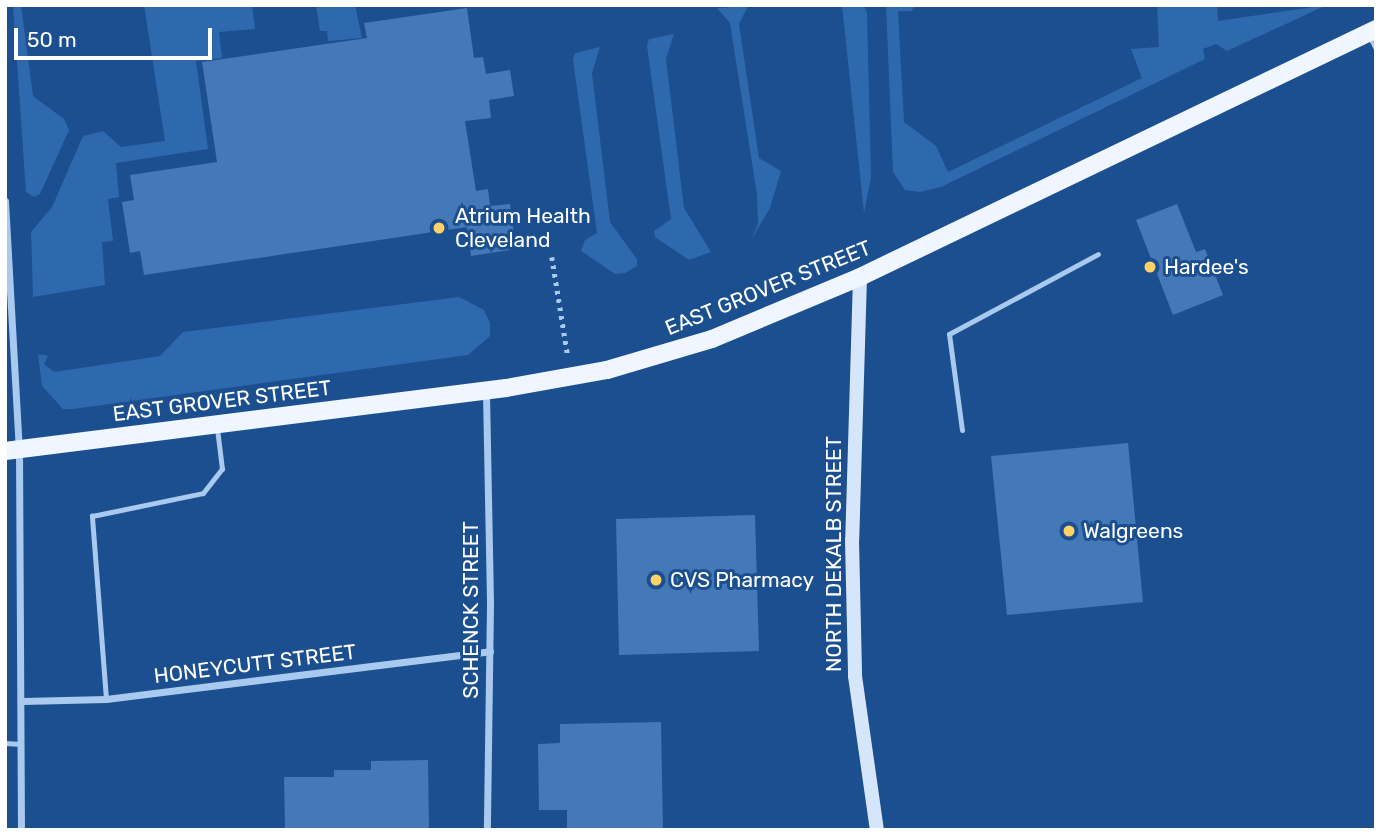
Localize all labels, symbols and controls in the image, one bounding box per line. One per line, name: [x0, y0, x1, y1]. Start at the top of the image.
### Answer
scale bar: [18, 14, 215, 58]
text: 50 m: [27, 27, 77, 52]
place label: Atrium Health Cleveland: [455, 203, 591, 253]
marker: Atrium Health Cleveland: [429, 218, 449, 238]
street label: EAST GROVER STREET: [661, 235, 875, 341]
place label: Hardee's: [1164, 254, 1249, 280]
marker: Hardee's: [1142, 259, 1158, 275]
street label: EAST GROVER STREET: [111, 375, 333, 427]
street label: NORTH DEKALB STREET: [821, 436, 847, 672]
place label: Walgreens: [1083, 518, 1183, 544]
street label: SCHENCK STREET: [458, 521, 484, 699]
marker: Walgreens: [1061, 523, 1077, 539]
place label: CVS Pharmacy: [670, 567, 814, 593]
marker: CVS Pharmacy: [648, 572, 664, 588]
street label: HONEYCUTT STREET: [152, 639, 358, 689]

